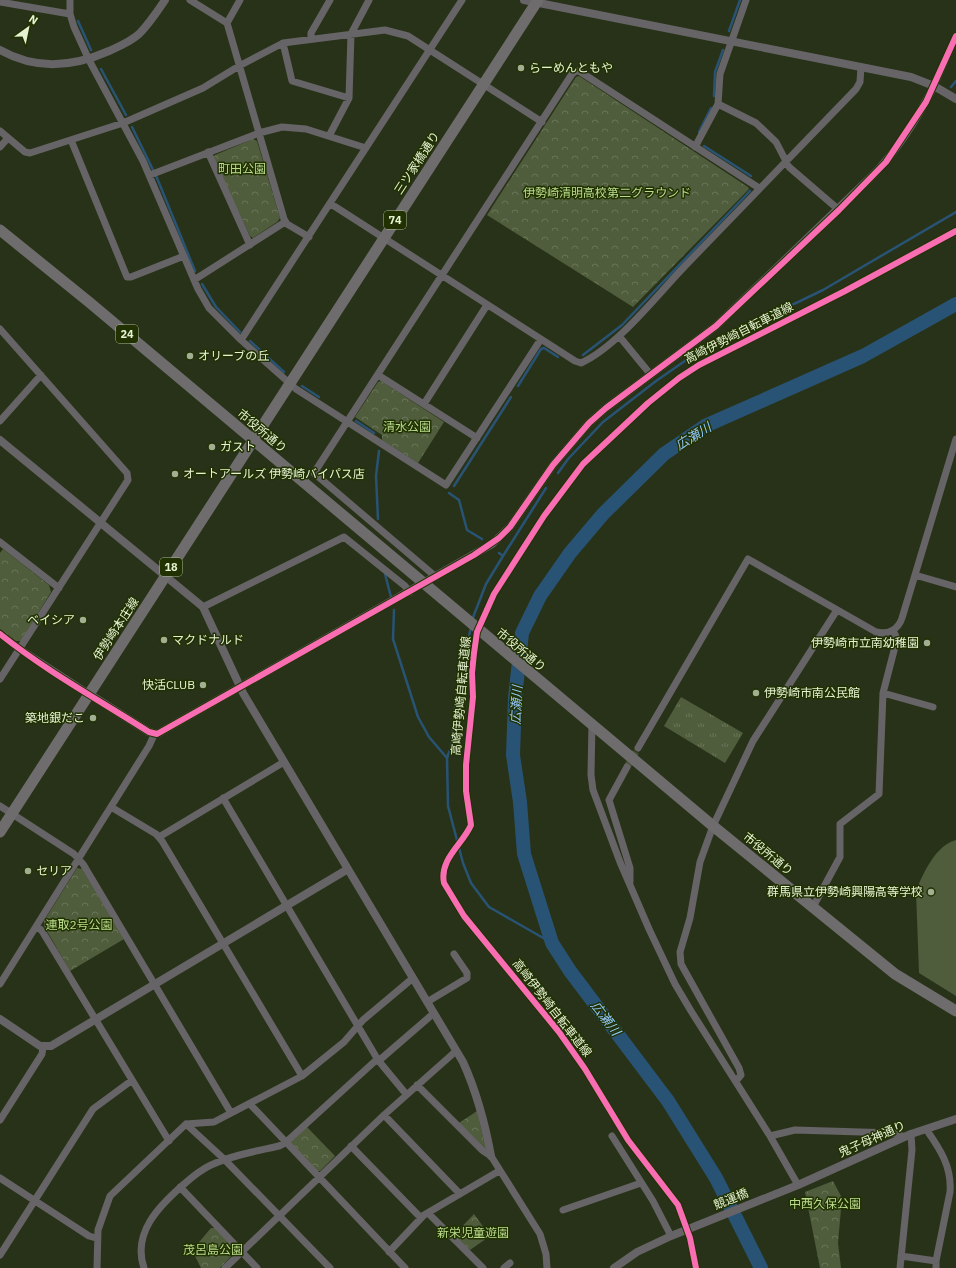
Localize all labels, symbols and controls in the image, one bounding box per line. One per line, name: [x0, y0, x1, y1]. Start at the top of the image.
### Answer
north arrow: [8, 8, 48, 48]
text: N: [26, 12, 41, 28]
place label: らーめんともや: [529, 60, 613, 75]
marker: らーめんともや: [516, 63, 526, 73]
street label: 三ツ家橋通り: [391, 128, 442, 197]
park label: 町田公園: [218, 161, 266, 176]
park label: 伊勢崎清明高校第二グラウンド: [523, 185, 691, 200]
road number: 74: [384, 211, 406, 229]
street label: 高崎伊勢崎自転車道線: [682, 299, 796, 366]
road number: 24: [116, 325, 138, 343]
place label: オリーブの丘: [198, 348, 269, 363]
marker: オリーブの丘: [185, 351, 195, 361]
street label: 市役所通り: [235, 406, 290, 456]
water label: 広瀬川: [672, 418, 716, 454]
park label: 清水公園: [383, 419, 431, 434]
place label: ガスト: [220, 439, 256, 454]
marker: ガスト: [207, 442, 217, 452]
place label: オートアールズ 伊勢崎バイパス店: [183, 466, 365, 481]
marker: オートアールズ 伊勢崎バイパス店: [170, 469, 180, 479]
road number: 18: [160, 558, 182, 576]
street label: 伊勢崎本庄線: [90, 594, 141, 663]
place label: ベイシア: [27, 612, 75, 627]
marker: ベイシア: [78, 615, 88, 625]
street label: 市役所通り: [494, 625, 549, 675]
place label: マクドナルド: [172, 632, 244, 647]
marker: マクドナルド: [159, 635, 169, 645]
place label: 伊勢崎市立南幼稚園: [811, 635, 919, 650]
street label: 高崎伊勢崎自転車道線: [448, 636, 473, 756]
marker: 伊勢崎市立南幼稚園: [922, 638, 932, 648]
place label: 快活CLUB: [142, 677, 195, 692]
marker: 快活CLUB: [198, 680, 208, 690]
water label: 広瀬川: [507, 683, 526, 725]
place label: 伊勢崎市南公民館: [764, 685, 860, 700]
marker: 伊勢崎市南公民館: [751, 688, 761, 698]
place label: 築地銀だこ: [25, 710, 85, 725]
marker: 築地銀だこ: [88, 713, 98, 723]
street label: 市役所通り: [740, 829, 796, 878]
place label: セリア: [36, 863, 72, 878]
marker: セリア: [23, 866, 33, 876]
place label: 群馬県立伊勢崎興陽高等学校: [767, 884, 923, 899]
marker: 群馬県立伊勢崎興陽高等学校: [926, 887, 936, 897]
park label: 連取2号公園: [45, 917, 113, 932]
street label: 高崎伊勢崎自転車道線: [510, 956, 595, 1060]
water label: 広瀬川: [587, 998, 625, 1041]
street label: 鬼子母神通り: [836, 1117, 908, 1160]
street label: 競運橋: [711, 1185, 750, 1212]
park label: 中西久保公園: [789, 1196, 861, 1211]
park label: 新栄児童遊園: [437, 1225, 509, 1240]
park label: 茂呂島公園: [183, 1242, 243, 1257]

